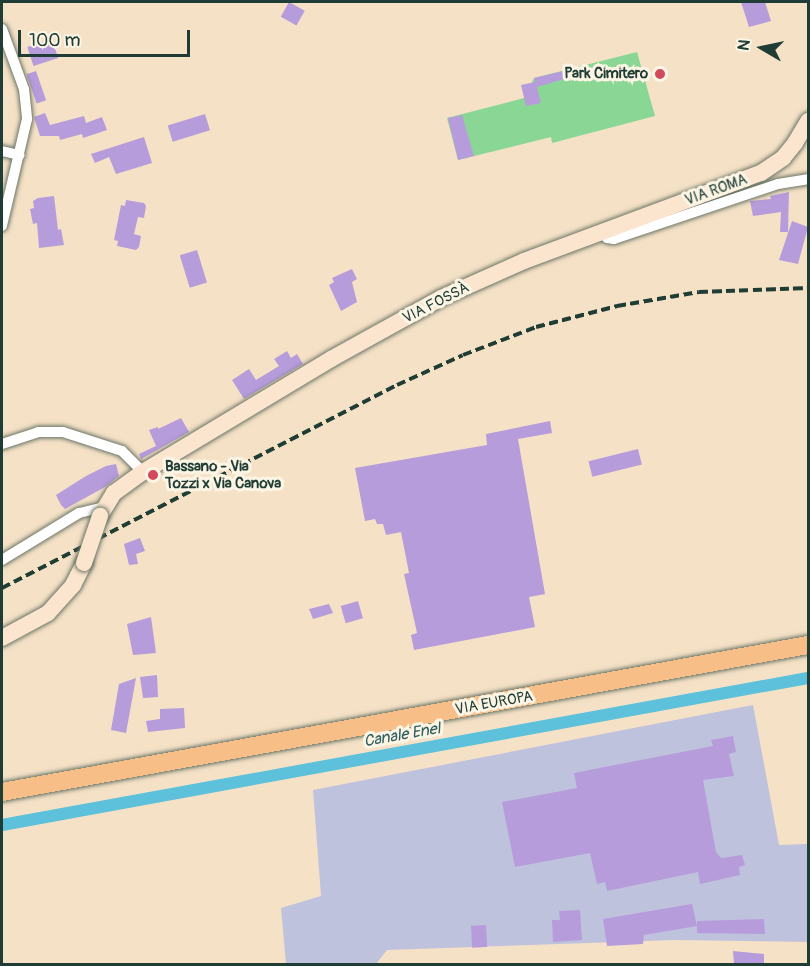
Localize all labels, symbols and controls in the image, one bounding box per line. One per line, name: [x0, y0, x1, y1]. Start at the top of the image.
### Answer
scale bar: [21, 18, 194, 56]
north arrow: [732, 18, 792, 78]
text: 100 m: [29, 29, 81, 52]
text: N: [733, 38, 755, 52]
place label: Park Cimitero: [564, 65, 648, 83]
marker: Park Cimitero: [653, 67, 667, 81]
street label: VIA ROMA: [682, 170, 750, 210]
street label: VIA FOSSÀ: [400, 279, 472, 327]
place label: Bassano - Via Tozzi x Via Canova: [165, 457, 281, 492]
marker: Bassano - Via Tozzi x Via Canova: [146, 468, 160, 482]
street label: VIA EUROPA: [454, 687, 534, 719]
water label: Canale Enel: [362, 719, 442, 751]

